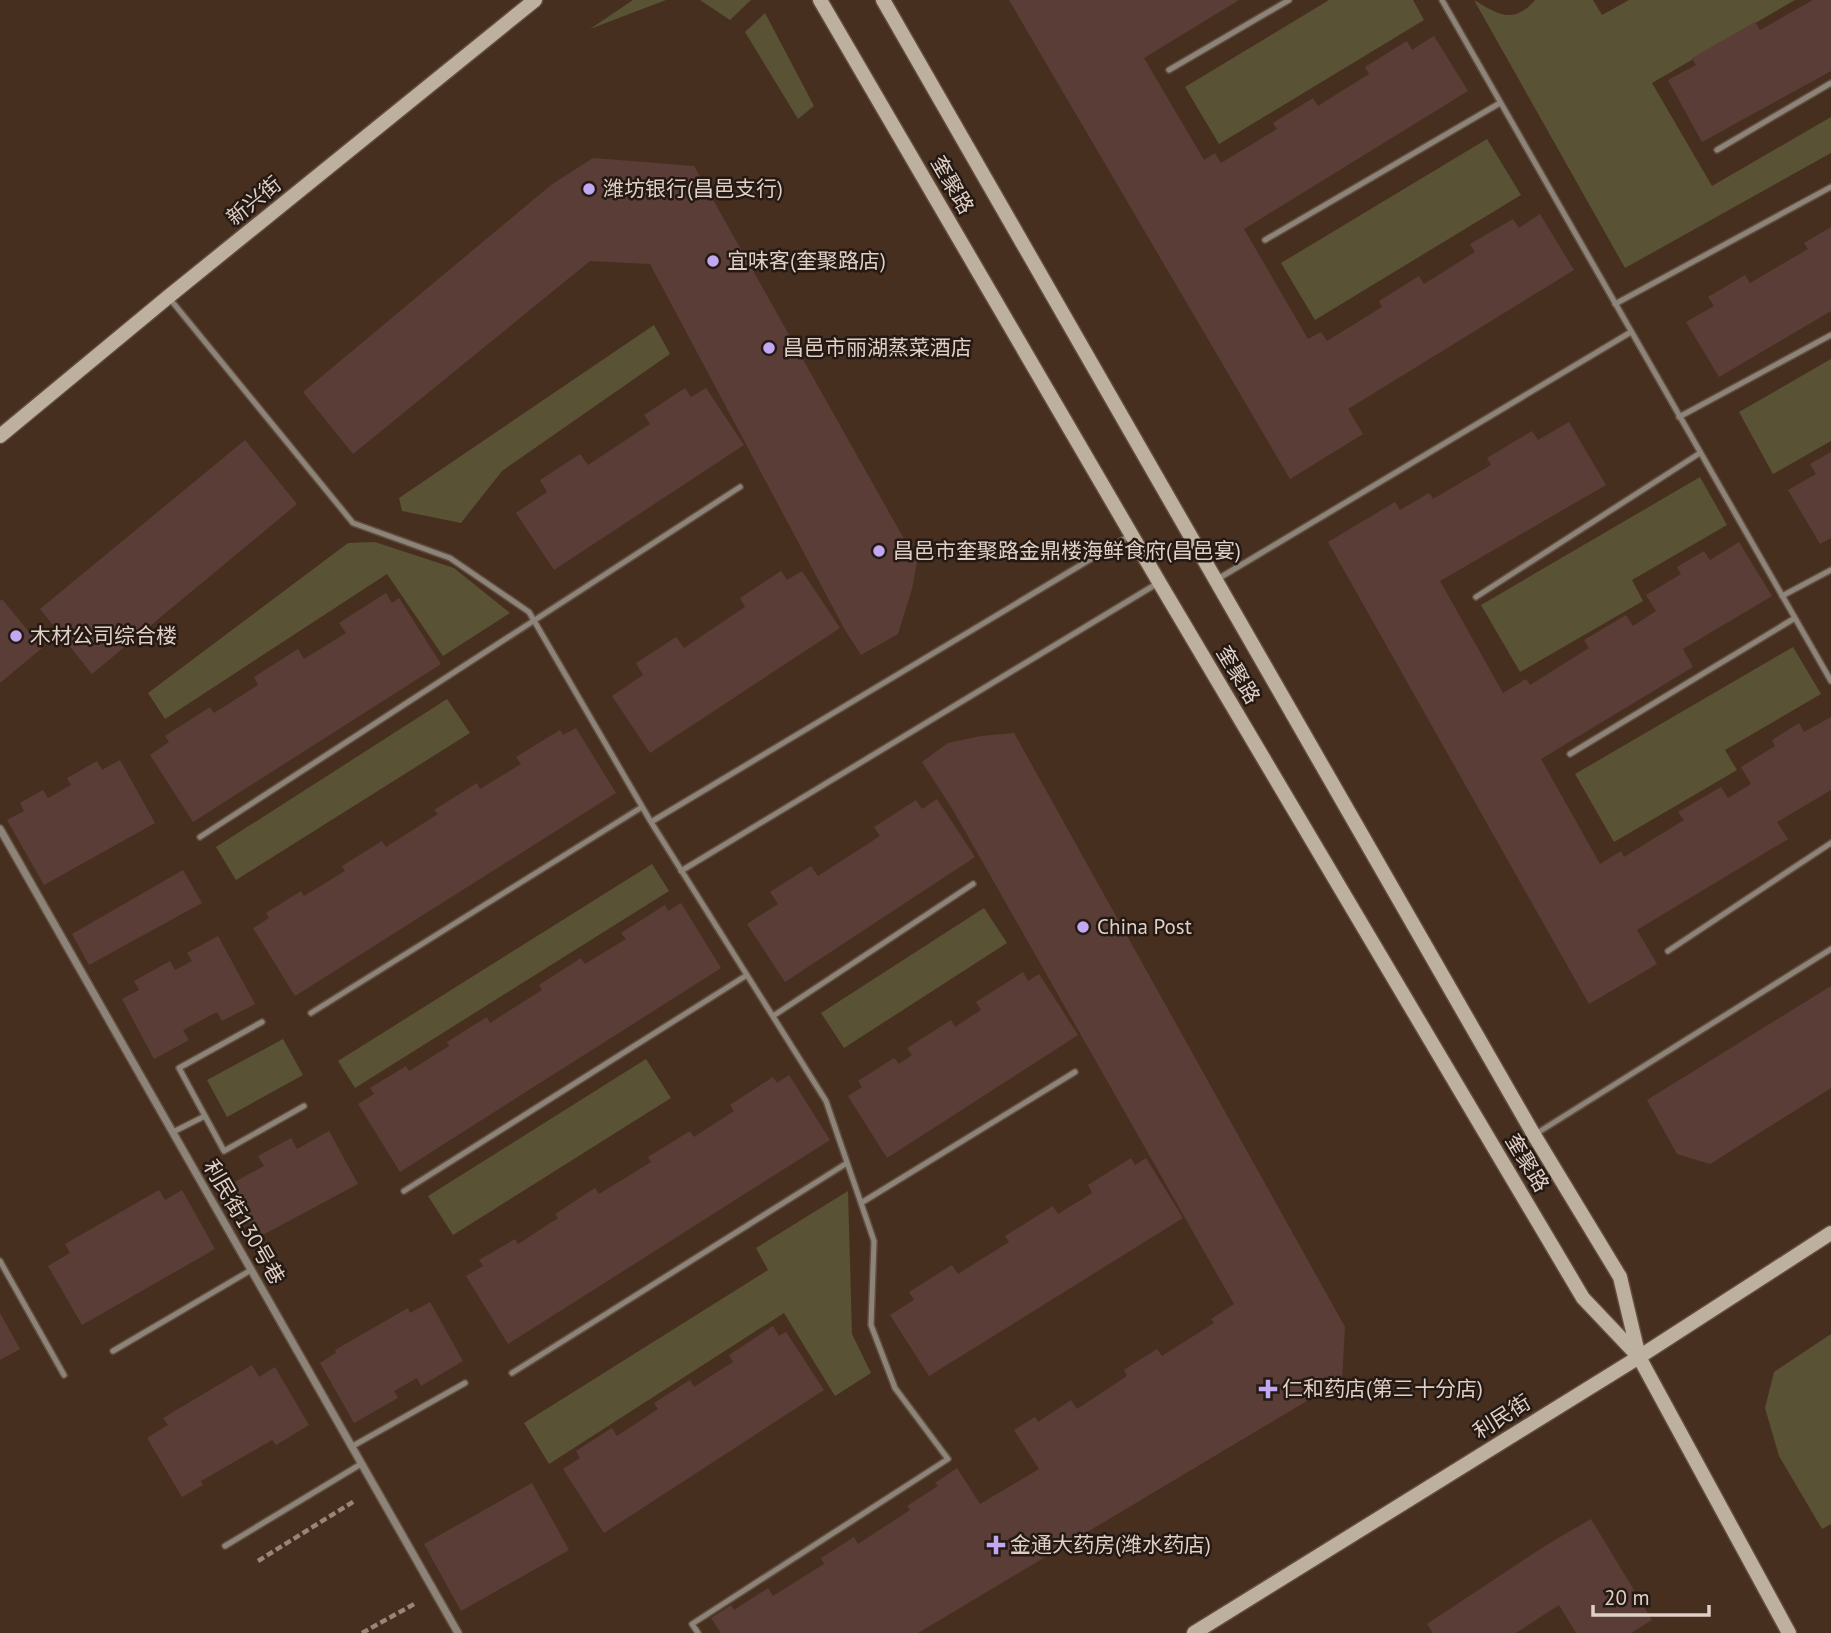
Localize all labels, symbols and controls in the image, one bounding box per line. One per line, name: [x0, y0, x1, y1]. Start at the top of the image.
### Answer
street label: 奎聚路: [925, 151, 980, 219]
street label: 新兴街: [221, 170, 287, 231]
place label: 潍坊银行(昌邑支行): [603, 175, 783, 202]
marker: 潍坊银行(昌邑支行): [581, 181, 597, 197]
place label: 宜味客(奎聚路店): [727, 247, 886, 274]
marker: 宜味客(奎聚路店): [705, 253, 721, 269]
place label: 昌邑市丽湖蒸菜酒店: [783, 334, 972, 361]
marker: 昌邑市丽湖蒸菜酒店: [761, 340, 777, 356]
place label: 昌邑市奎聚路金鼎楼海鲜食府(昌邑宴): [893, 537, 1241, 564]
marker: 昌邑市奎聚路金鼎楼海鲜食府(昌邑宴): [871, 543, 887, 559]
place label: 木材公司综合楼: [30, 622, 177, 649]
marker: 木材公司综合楼: [8, 628, 24, 644]
street label: 奎聚路: [1211, 641, 1266, 709]
place label: China Post: [1097, 913, 1192, 940]
marker: China Post: [1075, 919, 1091, 935]
street label: 奎聚路: [1500, 1129, 1555, 1197]
street label: 利民街130号巷: [198, 1155, 291, 1289]
place label: 仁和药店(第三十分店): [1282, 1375, 1483, 1402]
marker: 仁和药店(第三十分店): [1260, 1381, 1276, 1397]
street label: 利民街: [1468, 1388, 1536, 1445]
place label: 金通大药房(潍水药店): [1010, 1531, 1211, 1558]
marker: 金通大药房(潍水药店): [988, 1537, 1004, 1553]
scale bar: [1593, 1574, 1708, 1618]
text: 20 m: [1604, 1584, 1650, 1611]

